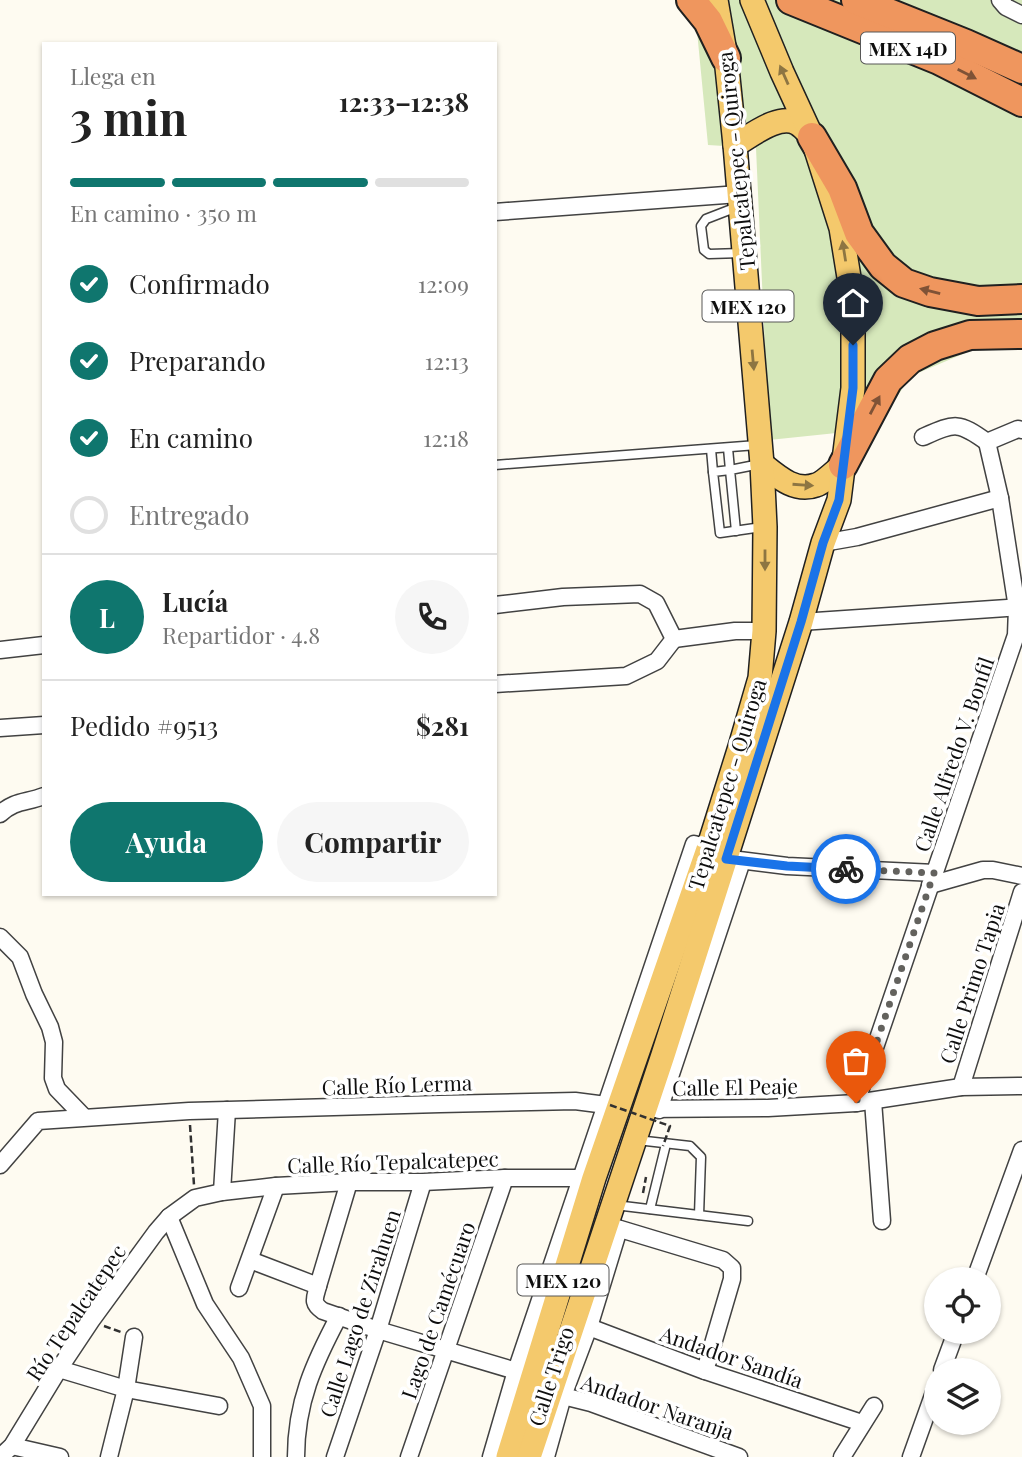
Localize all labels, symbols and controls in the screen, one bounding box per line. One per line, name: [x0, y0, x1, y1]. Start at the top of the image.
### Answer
road number: MEX 14D: [861, 32, 955, 64]
street label: Tepalcatepec - Quiroga: [710, 50, 760, 272]
text: Llega en: [70, 60, 156, 91]
one-way arrow: [778, 65, 790, 85]
one-way arrow: [957, 69, 977, 80]
text: 12:33–12:38: [339, 84, 469, 119]
text: 3 min: [70, 86, 187, 148]
text: En camino · 350 m: [70, 197, 257, 228]
one-way arrow: [838, 240, 849, 262]
icon: check: [70, 265, 108, 303]
text: Confirmado: [129, 266, 270, 301]
text: 12:09: [418, 268, 469, 299]
pin: [823, 273, 883, 345]
icon: home: [834, 284, 872, 322]
one-way arrow: [919, 285, 941, 296]
road number: MEX 120: [702, 290, 794, 322]
icon: check: [70, 342, 108, 380]
text: Preparando: [129, 343, 266, 378]
text: 12:13: [425, 345, 469, 376]
one-way arrow: [748, 349, 759, 371]
one-way arrow: [869, 395, 881, 415]
icon: check: [70, 419, 108, 457]
text: En camino: [129, 420, 253, 455]
text: 12:18: [423, 422, 469, 453]
one-way arrow: [792, 480, 814, 491]
text: Entregado: [129, 497, 250, 532]
one-way arrow: [759, 549, 771, 571]
button: phone: [395, 580, 469, 654]
text: Lucía: [162, 584, 228, 619]
text: L: [99, 600, 115, 635]
text: Repartidor · 4.8: [162, 619, 320, 650]
street label: Calle Alfredo V. Bonfil: [906, 653, 1000, 855]
street label: Tepalcatepec - Quiroga: [681, 674, 772, 893]
text: Pedido #9513: [70, 708, 218, 743]
text: $281: [416, 708, 469, 743]
button: Ayuda: [70, 802, 263, 882]
button: Compartir: [277, 802, 469, 882]
courier: [811, 834, 881, 904]
icon: bike: [827, 850, 865, 888]
street label: Calle Primo Tapia: [932, 899, 1010, 1067]
pin: [826, 1031, 886, 1103]
icon: bag: [837, 1042, 875, 1080]
street label: Calle Río Lerma: [321, 1067, 473, 1101]
street label: Calle El Peaje: [672, 1071, 798, 1101]
street label: Calle Río Tepalcatepec: [287, 1143, 499, 1179]
street label: Calle Lago de Zirahuen: [312, 1205, 406, 1421]
street label: Lago de Camécuaro: [393, 1218, 481, 1402]
street label: Río Tepalcatepec: [19, 1238, 131, 1386]
road number: MEX 120: [518, 1264, 608, 1296]
map controls: [924, 1267, 1001, 1435]
button: locate: [924, 1267, 1001, 1344]
street label: Andador Sandía: [656, 1318, 808, 1394]
street label: Calle Trigo: [521, 1323, 579, 1429]
button: layers: [924, 1358, 1001, 1435]
street label: Andador Naranja: [577, 1366, 738, 1445]

